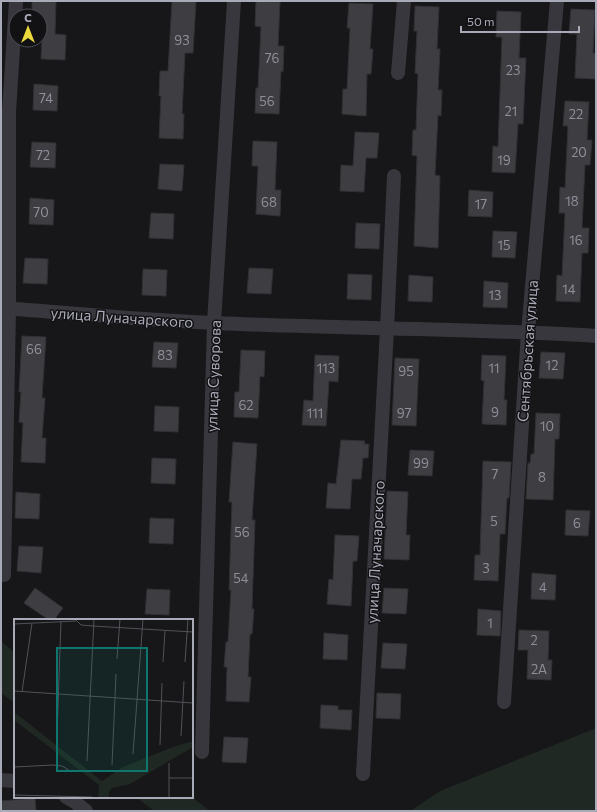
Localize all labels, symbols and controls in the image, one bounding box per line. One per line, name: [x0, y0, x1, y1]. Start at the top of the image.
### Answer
north arrow: [8, 8, 48, 48]
scale bar: [461, 8, 579, 34]
text: С: [24, 11, 32, 24]
text: 50 m: [467, 14, 495, 28]
house number: 93: [174, 32, 190, 48]
house number: 76: [265, 50, 279, 66]
house number: 23: [506, 62, 520, 78]
house number: 74: [39, 90, 53, 106]
house number: 56: [259, 93, 275, 109]
house number: 21: [505, 103, 517, 119]
house number: 22: [569, 106, 583, 122]
house number: 20: [571, 144, 587, 160]
house number: 72: [36, 147, 50, 163]
house number: 19: [497, 152, 511, 168]
house number: 18: [565, 193, 579, 209]
house number: 68: [261, 194, 277, 210]
house number: 17: [475, 196, 487, 212]
house number: 70: [33, 204, 49, 220]
house number: 16: [569, 232, 583, 248]
house number: 15: [497, 237, 511, 253]
street label: Сентябрьская улица: [513, 279, 541, 423]
house number: 14: [562, 281, 576, 297]
house number: 13: [489, 287, 501, 303]
street label: улица Луначарского: [50, 303, 194, 331]
street label: улица Суворова: [202, 320, 224, 432]
house number: 66: [26, 341, 42, 357]
house number: 83: [157, 347, 173, 363]
house number: 12: [546, 357, 558, 373]
house number: 113: [317, 360, 335, 376]
house number: 11: [488, 360, 500, 376]
house number: 95: [398, 363, 414, 379]
house number: 62: [238, 397, 254, 413]
house number: 9: [491, 404, 499, 420]
house number: 111: [307, 405, 323, 421]
house number: 97: [397, 405, 411, 421]
house number: 10: [540, 418, 554, 434]
house number: 99: [413, 455, 429, 471]
house number: 7: [492, 466, 499, 482]
house number: 8: [538, 469, 546, 485]
street label: улица Луначарского: [362, 480, 388, 624]
house number: 5: [490, 513, 498, 529]
house number: 6: [573, 515, 581, 531]
house number: 56: [234, 524, 250, 540]
house number: 3: [482, 560, 490, 576]
house number: 54: [233, 570, 249, 586]
house number: 4: [539, 579, 547, 595]
house number: 1: [487, 615, 493, 631]
inset map: [14, 619, 193, 798]
house number: 2: [530, 632, 538, 648]
house number: 2А: [531, 661, 547, 677]

